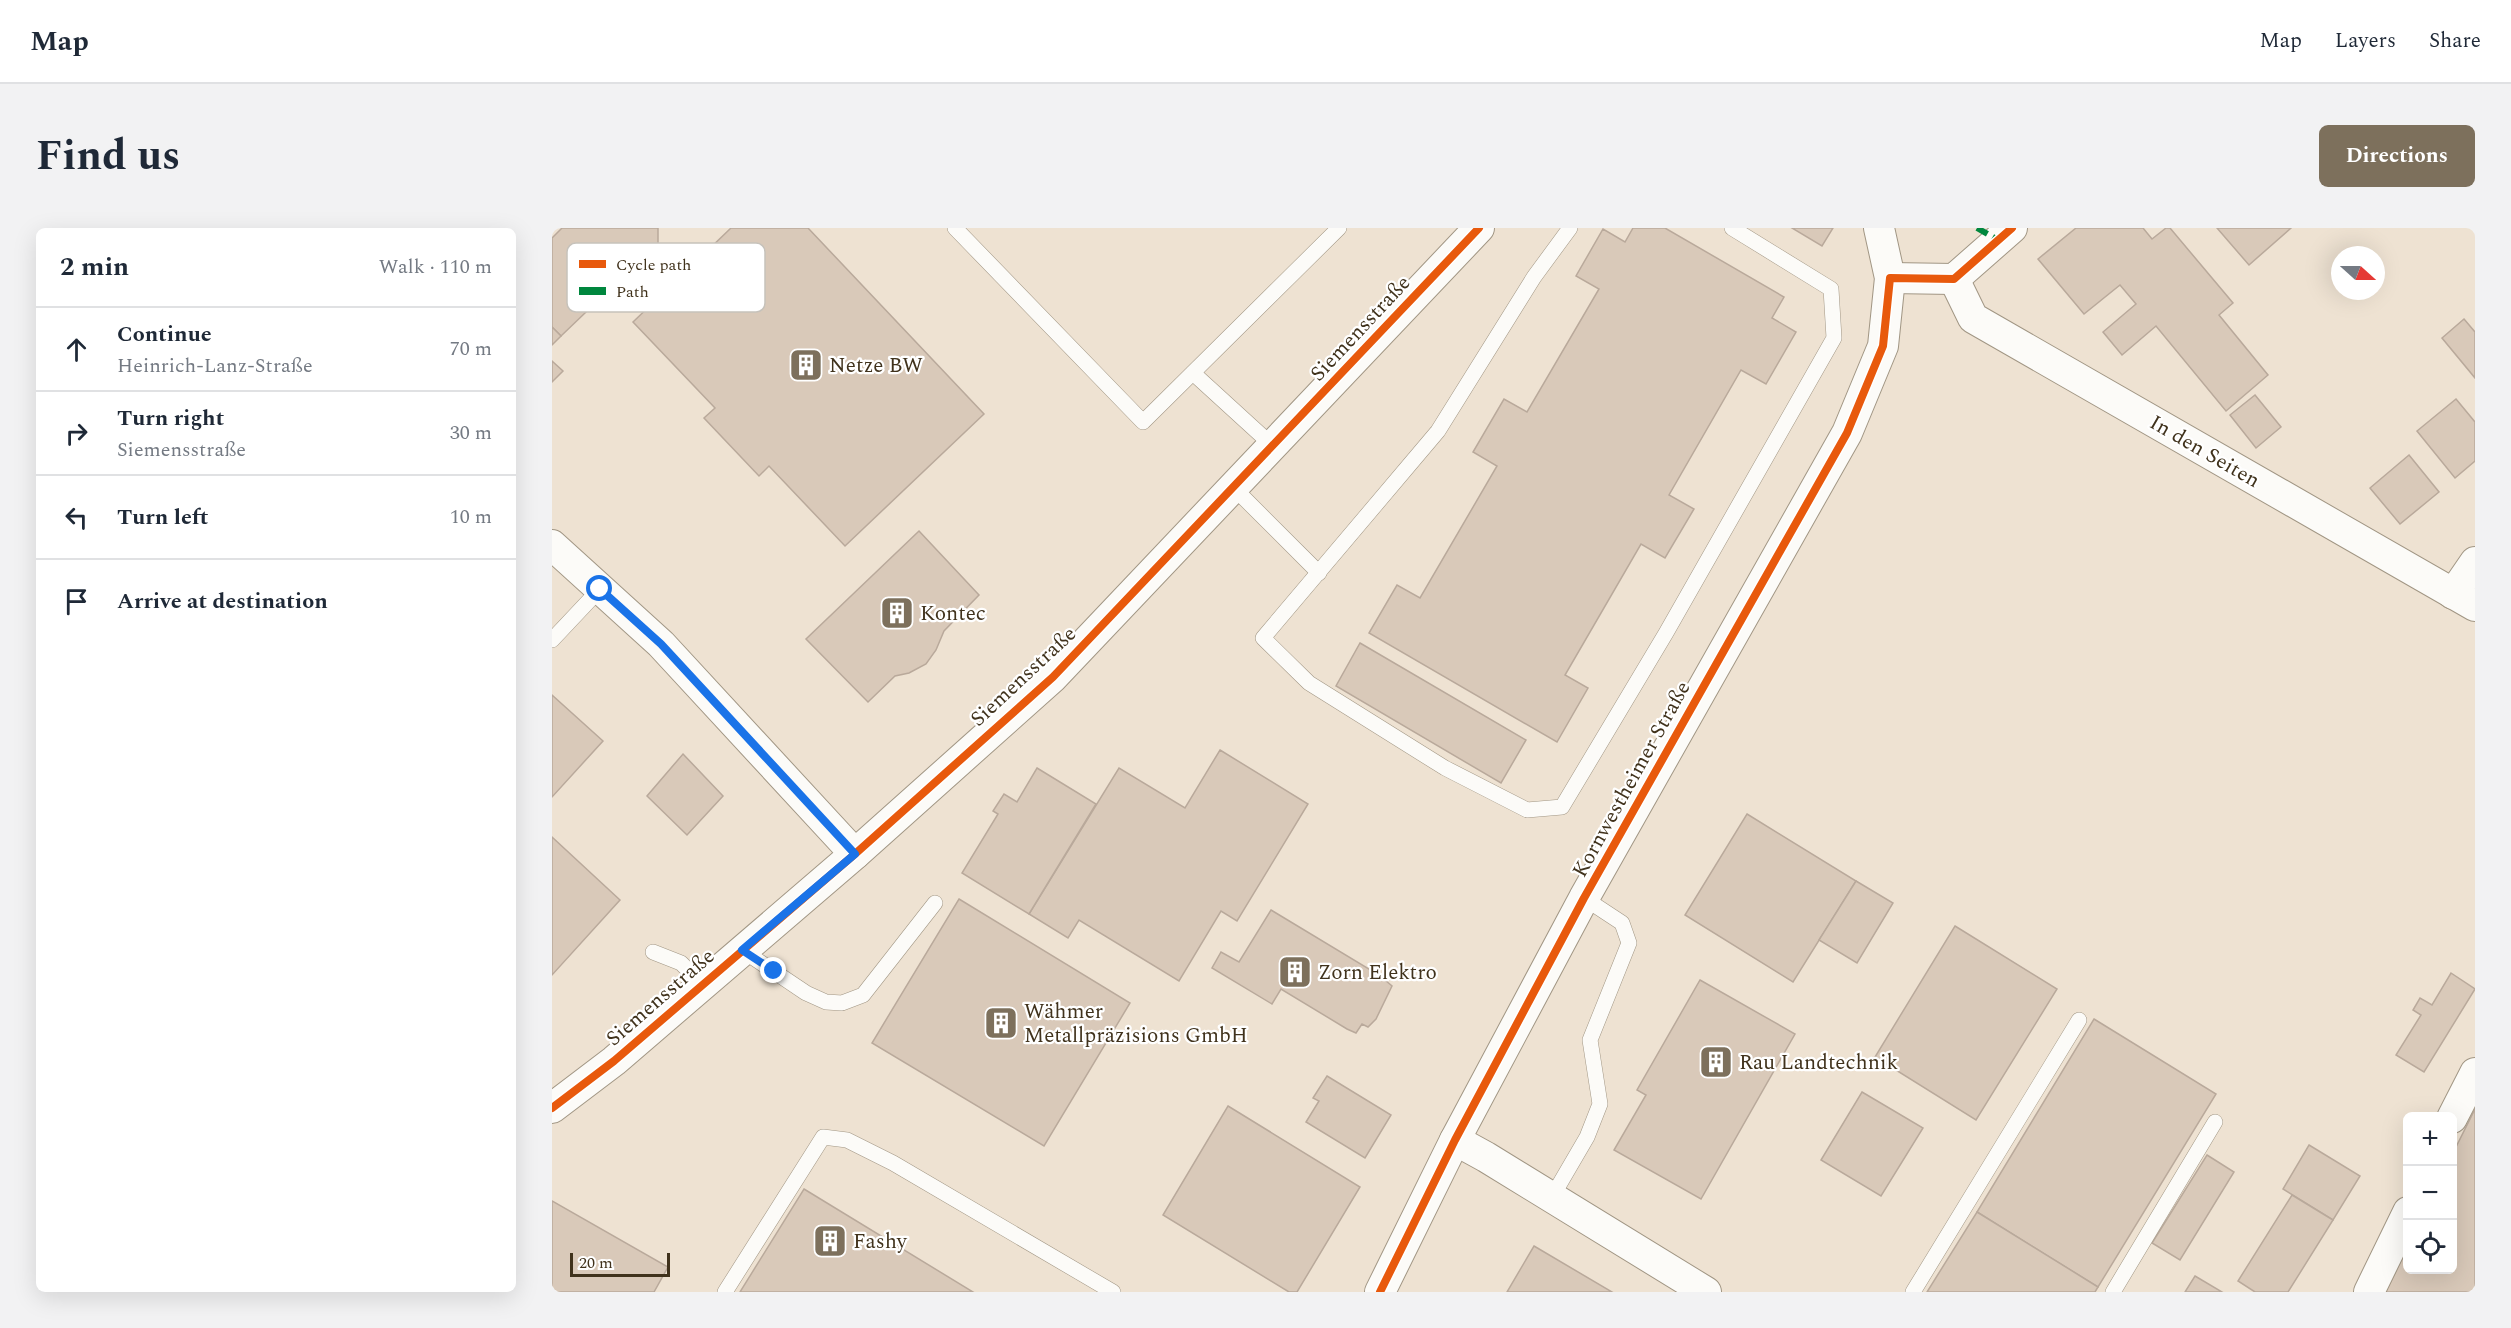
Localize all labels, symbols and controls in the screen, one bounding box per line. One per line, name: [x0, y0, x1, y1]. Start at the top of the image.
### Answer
text: Map: [30, 20, 89, 63]
text: Map: [2260, 25, 2302, 57]
text: Layers: [2335, 25, 2396, 57]
text: Share: [2429, 25, 2481, 57]
text: Find us: [36, 125, 180, 188]
button: Directions: [2319, 125, 2475, 187]
legend: [567, 243, 765, 312]
north arrow: [2331, 246, 2385, 300]
text: 2 min: [60, 247, 129, 287]
text: Walk · 110 m: [379, 252, 492, 282]
text: Cycle path: [616, 253, 691, 277]
street label: Siemensstraße: [1303, 268, 1419, 389]
text: Path: [616, 280, 649, 304]
text: Continue: [117, 318, 212, 351]
icon: ahead: [60, 333, 93, 366]
text: 70 m: [450, 334, 492, 364]
building icon: Netze BW: [788, 347, 824, 383]
place label: Netze BW: [829, 350, 923, 382]
text: Heinrich-Lanz-Straße: [117, 351, 313, 381]
text: Turn right: [117, 402, 224, 435]
street label: In den Seiten: [2143, 407, 2266, 497]
icon: right: [60, 417, 93, 450]
text: 30 m: [450, 418, 492, 448]
text: Siemensstraße: [117, 435, 246, 465]
icon: left: [60, 501, 93, 534]
text: Turn left: [117, 501, 209, 534]
text: 10 m: [450, 502, 492, 532]
route start: [586, 575, 612, 601]
icon: arrive: [60, 585, 93, 618]
text: Arrive at destination: [117, 585, 328, 618]
building icon: Kontec: [879, 595, 915, 631]
place label: Kontec: [920, 598, 986, 630]
street label: Siemensstraße: [963, 619, 1084, 735]
street label: Kornwestheimer Straße: [1565, 675, 1699, 883]
street label: Siemensstraße: [599, 941, 722, 1054]
building icon: Zorn Elektro: [1277, 954, 1313, 990]
route end: [760, 957, 786, 983]
place label: Zorn Elektro: [1318, 957, 1437, 989]
place label: Wähmer Metallpräzisions GmbH: [1024, 996, 1248, 1052]
building icon: Wähmer Metallpräzisions GmbH: [983, 1005, 1019, 1041]
building icon: Rau Landtechnik: [1698, 1044, 1734, 1080]
place label: Rau Landtechnik: [1739, 1047, 1898, 1079]
map controls: [2403, 1112, 2457, 1274]
button: +: [2403, 1112, 2457, 1166]
button: −: [2403, 1166, 2457, 1220]
button: locate: [2403, 1220, 2457, 1274]
building icon: Fashy: [812, 1223, 848, 1259]
place label: Fashy: [853, 1226, 908, 1258]
scale bar: [570, 1250, 670, 1278]
text: 20 m: [579, 1251, 613, 1275]

